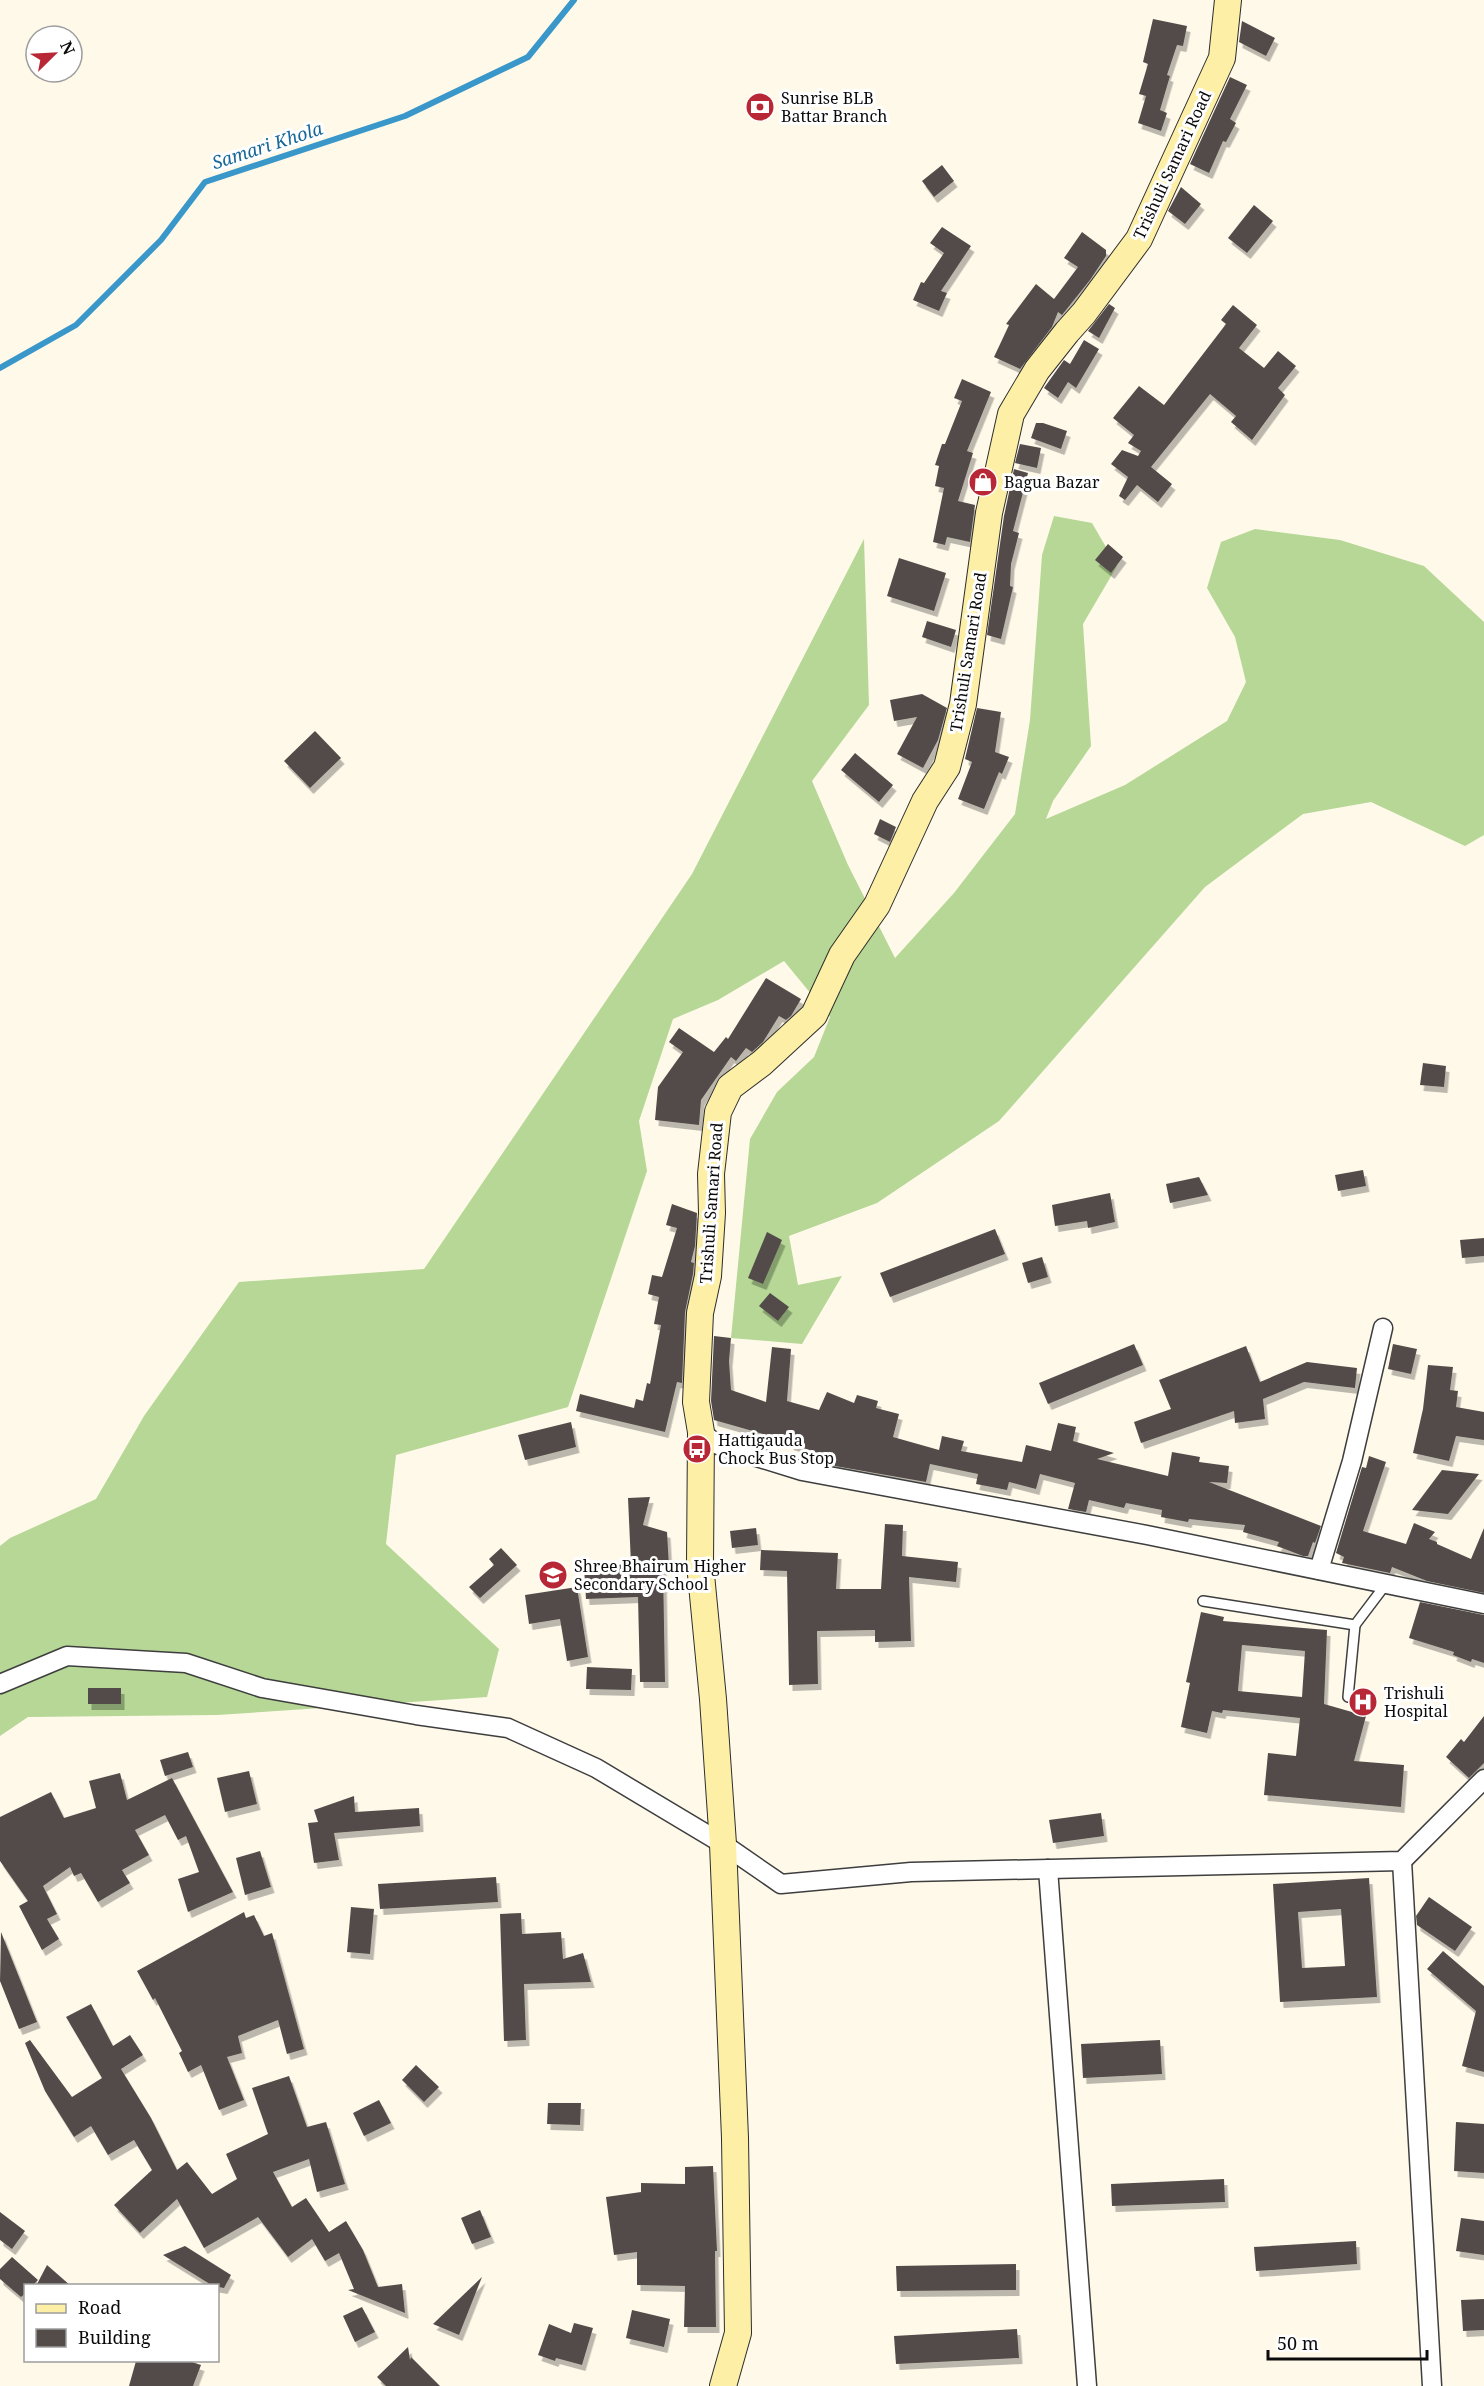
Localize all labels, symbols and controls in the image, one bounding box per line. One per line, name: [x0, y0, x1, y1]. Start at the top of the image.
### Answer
north arrow: [24, 24, 84, 84]
text: N: [55, 38, 80, 58]
place label: Sunrise BLB Battar Branch: [781, 87, 887, 127]
street label: Trishuli Samari Road: [1128, 87, 1216, 243]
bank icon: Sunrise BLB Battar Branch: [744, 91, 776, 123]
water label: Samari Khola: [209, 116, 326, 174]
shop icon: Bagua Bazar: [967, 466, 999, 498]
place label: Bagua Bazar: [1004, 471, 1100, 493]
street label: Trishuli Samari Road: [945, 570, 992, 733]
street label: Trishuli Samari Road: [694, 1122, 728, 1284]
place label: Hattigauda Chock Bus Stop: [718, 1429, 834, 1469]
bus stop icon: Hattigauda Chock Bus Stop: [681, 1433, 713, 1465]
place label: Shree Bhairum Higher Secondary School: [574, 1555, 747, 1595]
school or university icon: Shree Bhairum Higher Secondary School: [537, 1559, 569, 1591]
place label: Trishuli Hospital: [1384, 1682, 1448, 1722]
hospital icon: Trishuli Hospital: [1347, 1686, 1379, 1718]
legend: [24, 2284, 219, 2362]
text: Road: [78, 2295, 121, 2319]
scale bar: [1268, 2323, 1427, 2361]
text: Building: [78, 2325, 151, 2349]
text: 50 m: [1277, 2331, 1319, 2355]

